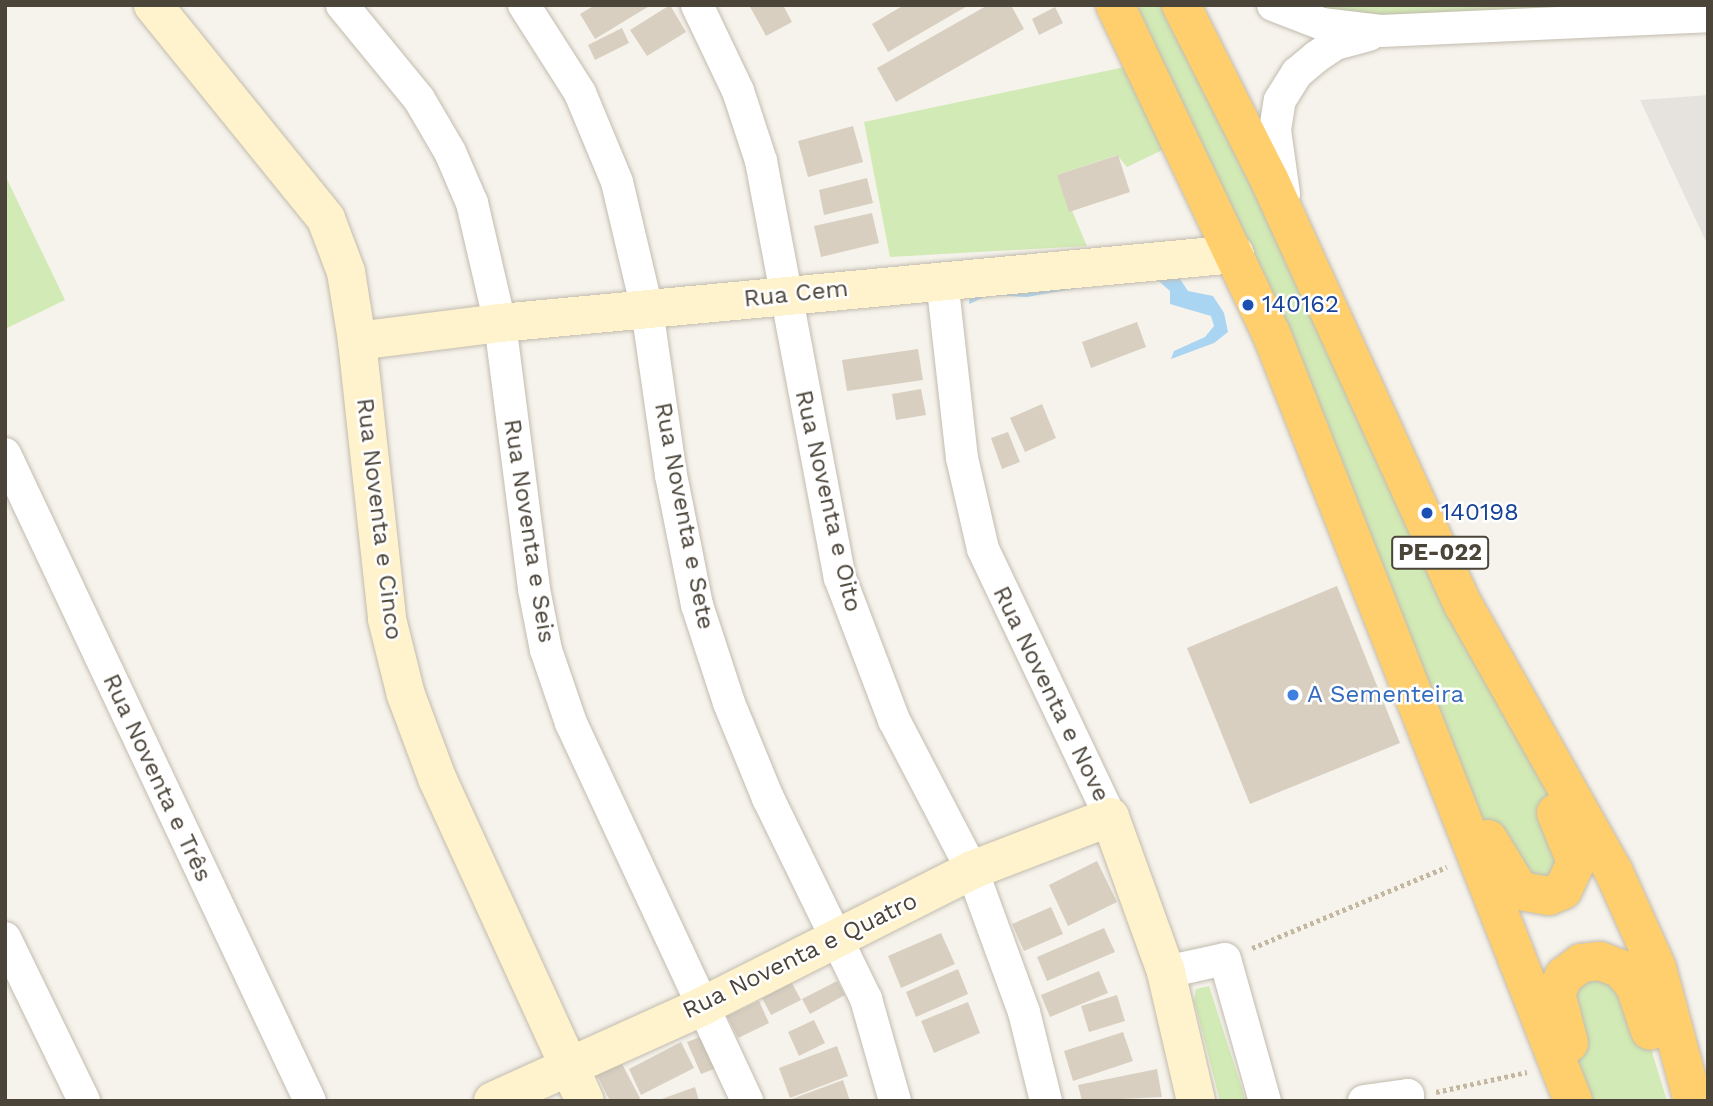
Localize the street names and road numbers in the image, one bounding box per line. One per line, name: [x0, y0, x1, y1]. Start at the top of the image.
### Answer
street label: Rua Cem: [742, 274, 850, 314]
street label: Rua Noventa e Oito: [788, 387, 868, 615]
street label: Rua Noventa e Cinco: [350, 396, 408, 642]
street label: Rua Noventa e Sete: [648, 400, 720, 632]
street label: Rua Noventa e Seis: [497, 417, 561, 645]
road number: PE-022: [1391, 534, 1489, 572]
street label: Rua Noventa e Nove: [986, 581, 1116, 807]
street label: Rua Noventa e Três: [96, 669, 218, 887]
street label: Rua Noventa e Quatro: [677, 886, 923, 1026]

